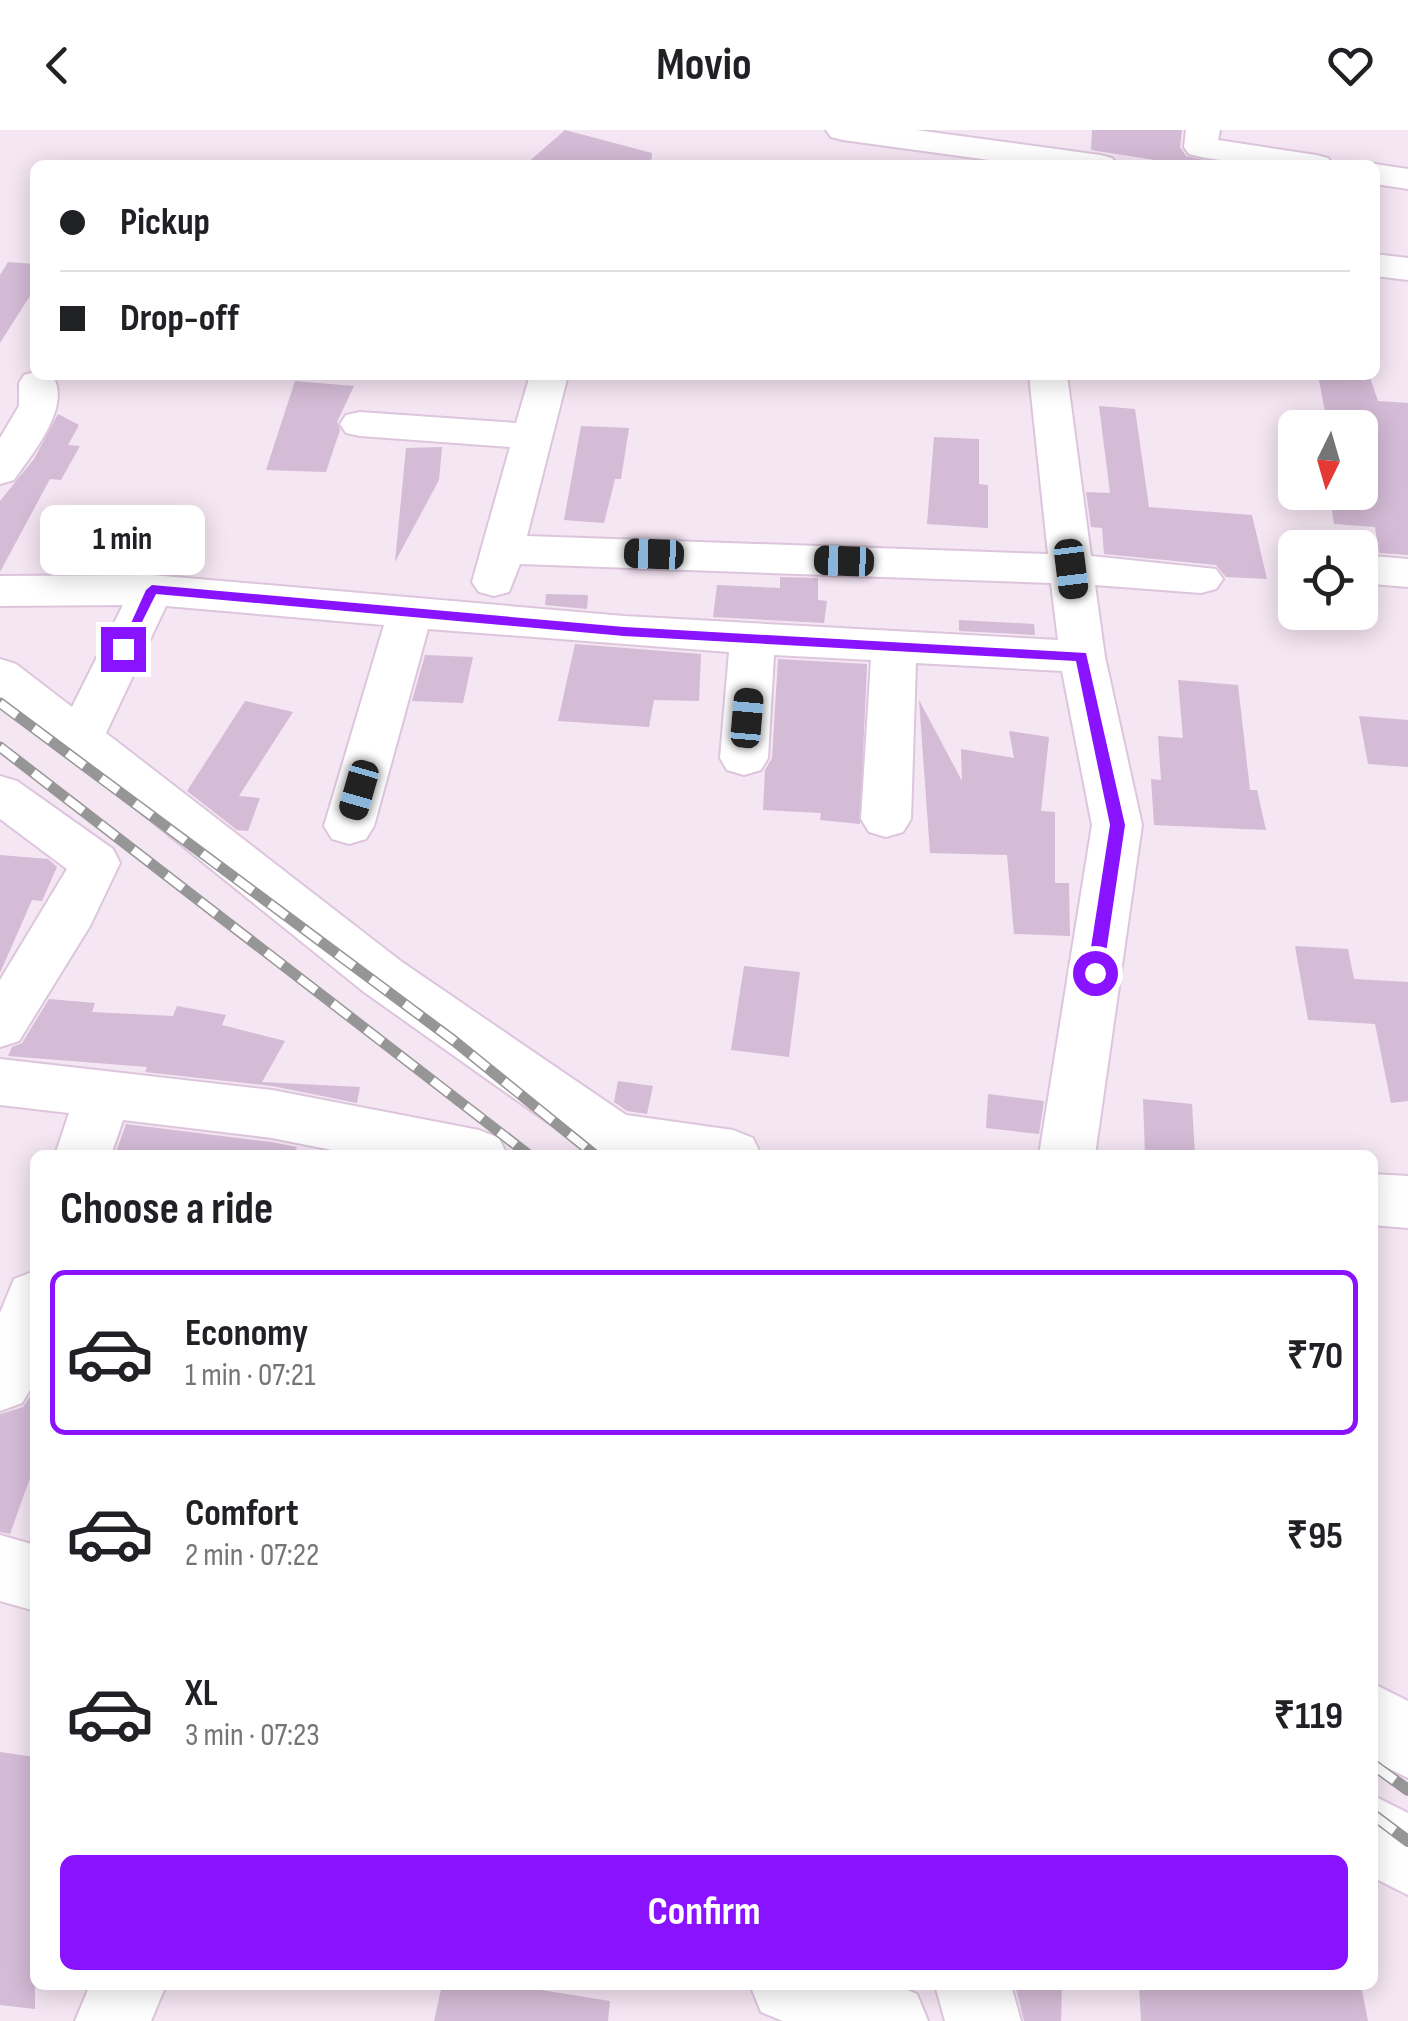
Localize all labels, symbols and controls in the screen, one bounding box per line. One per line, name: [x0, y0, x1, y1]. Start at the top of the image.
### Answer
icon: back: [30, 38, 85, 93]
text: Movio: [656, 38, 752, 93]
icon: heart: [1323, 38, 1378, 93]
text: Pickup: [120, 200, 210, 245]
text: Drop-off: [120, 296, 239, 341]
north arrow: [1278, 410, 1378, 510]
map controls: [1278, 410, 1378, 630]
callout: 1 min: [41, 504, 206, 574]
text: 1 min: [93, 520, 152, 559]
button: locate: [1278, 530, 1378, 630]
car: [1052, 537, 1090, 601]
car: [623, 538, 685, 570]
car: [813, 545, 875, 577]
route end: [101, 627, 146, 672]
car: [729, 687, 765, 749]
car: [336, 757, 382, 823]
route start: [1073, 951, 1118, 996]
text: Choose a ride: [60, 1182, 273, 1237]
icon: car: [65, 1308, 155, 1398]
text: Economy: [185, 1311, 308, 1356]
text: ₹70: [1287, 1334, 1343, 1379]
text: 1 min · 07:21: [185, 1356, 315, 1395]
icon: car: [65, 1488, 155, 1578]
text: Comfort: [185, 1491, 299, 1536]
text: ₹95: [1287, 1514, 1343, 1559]
text: 2 min · 07:22: [185, 1536, 319, 1575]
icon: car: [65, 1668, 155, 1758]
text: XL: [185, 1671, 218, 1716]
text: ₹119: [1273, 1694, 1343, 1739]
text: 3 min · 07:23: [185, 1716, 320, 1755]
button: Confirm: [60, 1855, 1348, 1970]

